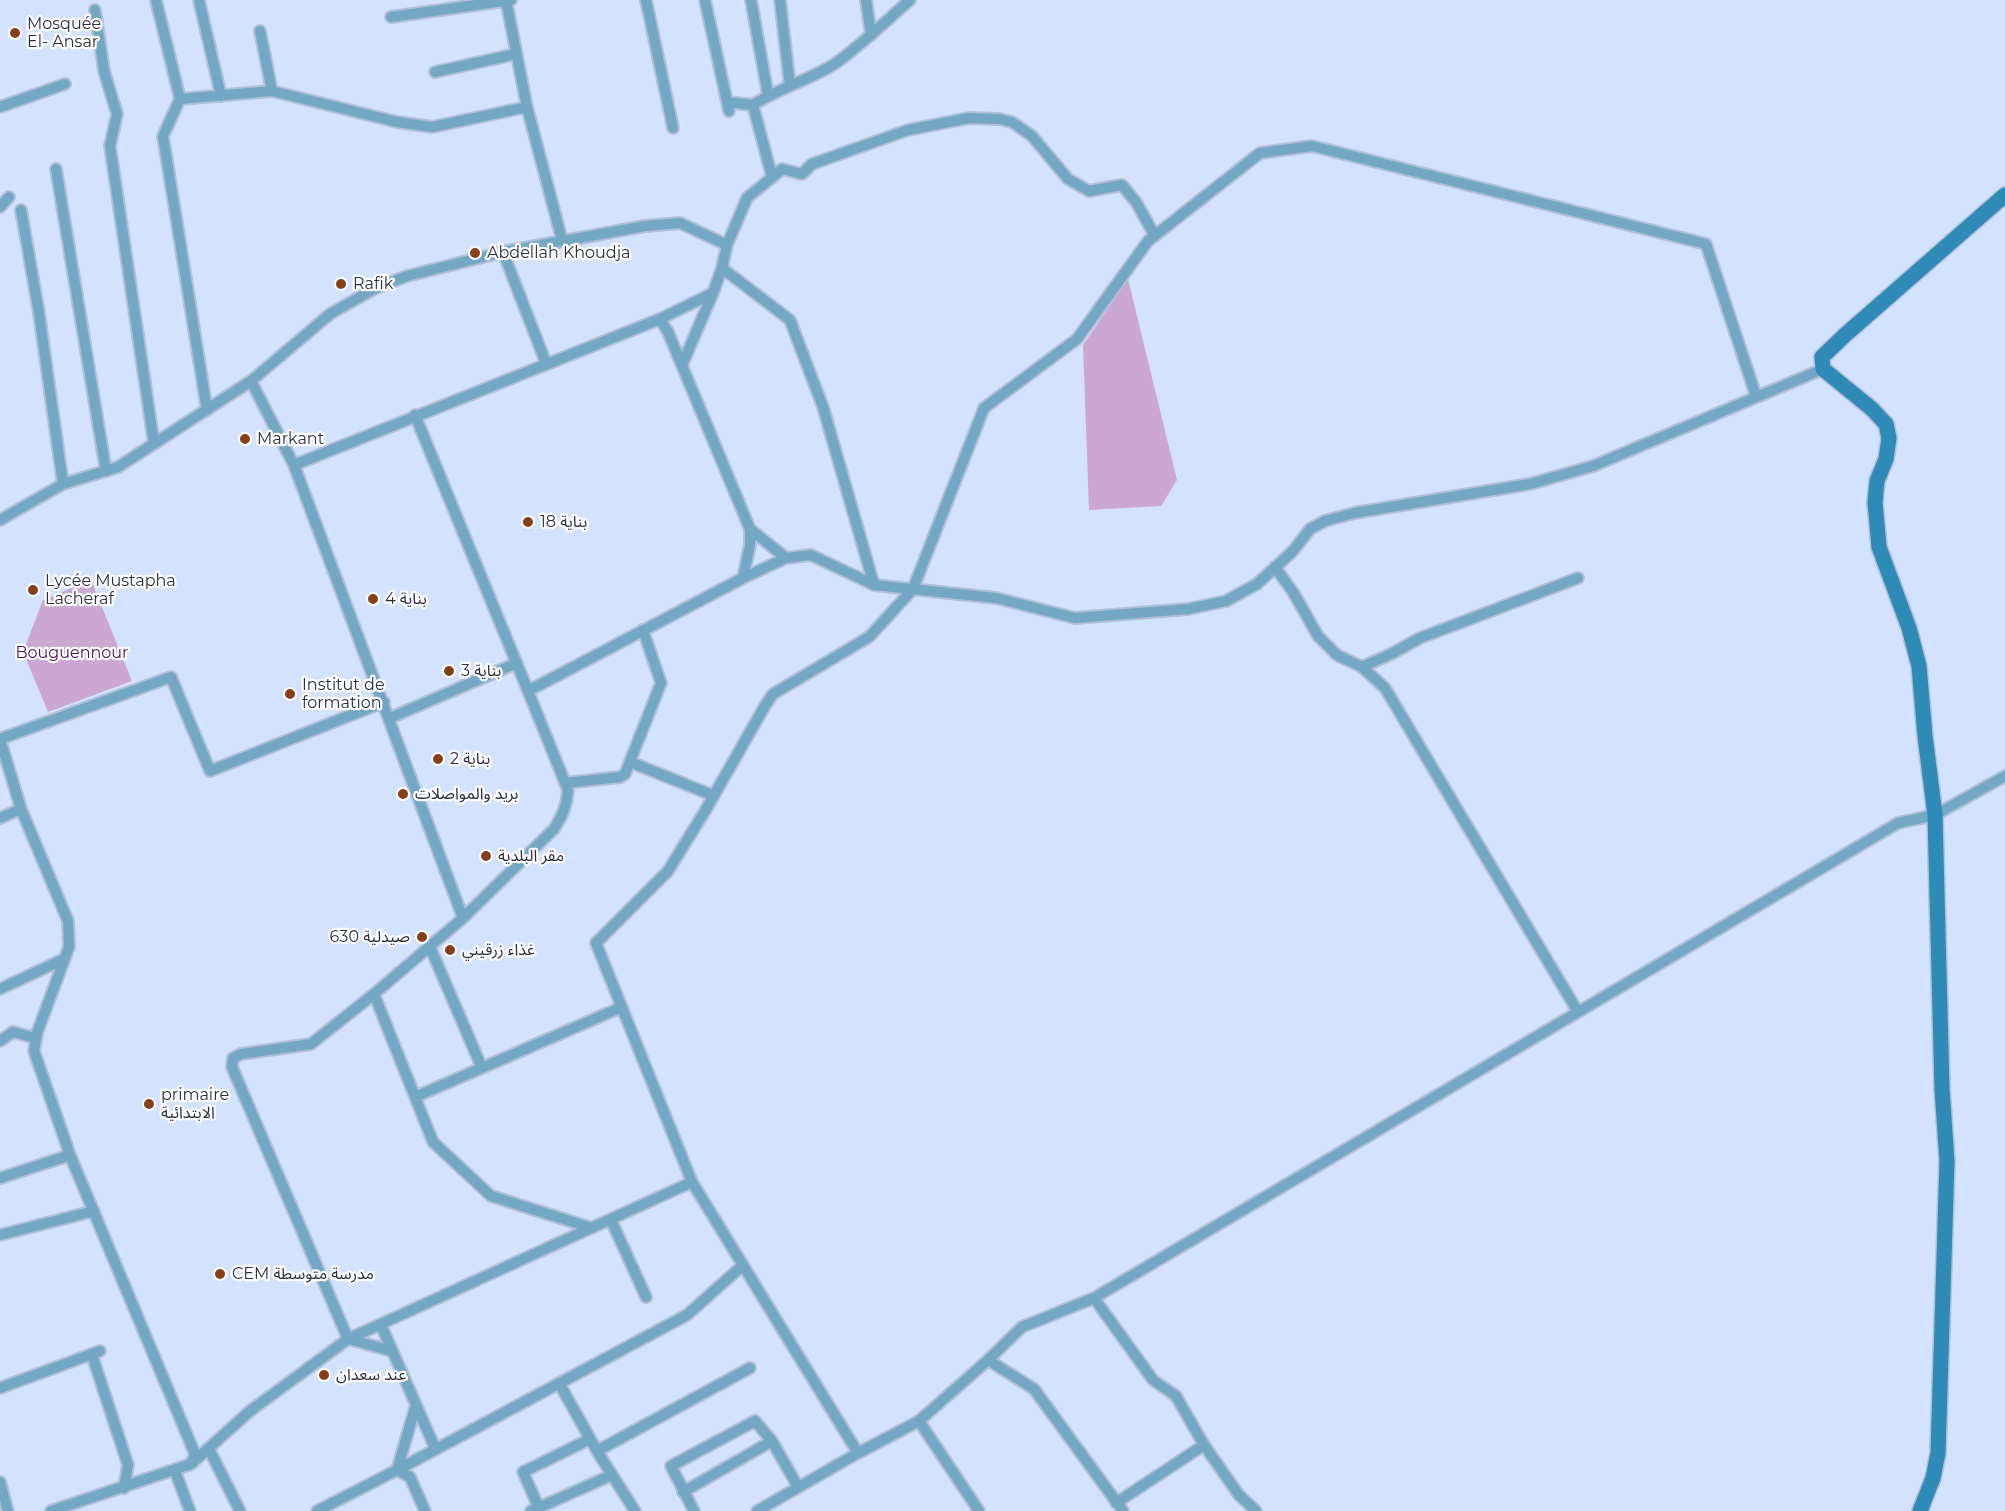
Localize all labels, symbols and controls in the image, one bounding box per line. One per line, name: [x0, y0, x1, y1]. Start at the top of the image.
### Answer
place label: Mosquée El- Ansar: [27, 14, 101, 52]
marker: Mosquée El- Ansar: [8, 26, 22, 40]
place label: Abdellah Khoudja: [487, 243, 631, 263]
marker: Abdellah Khoudja: [468, 246, 482, 260]
place label: Rafik: [353, 274, 393, 294]
marker: Rafik: [334, 277, 348, 291]
place label: Markant: [257, 429, 324, 449]
marker: Markant: [238, 432, 252, 446]
place label: بناية 18: [540, 512, 587, 532]
marker: بناية 18: [521, 515, 535, 529]
place label: Lycée Mustapha Lacheraf: [45, 571, 176, 609]
marker: Lycée Mustapha Lacheraf: [26, 583, 40, 597]
place label: بناية 4: [385, 589, 427, 609]
marker: بناية 4: [366, 592, 380, 606]
park label: Bouguennour: [15, 643, 129, 663]
place label: بناية 3: [461, 661, 501, 681]
marker: بناية 3: [442, 664, 456, 678]
place label: Institut de formation: [302, 675, 385, 713]
marker: Institut de formation: [283, 687, 297, 701]
place label: بناية 2: [450, 749, 490, 769]
marker: بناية 2: [431, 752, 445, 766]
place label: بريد والمواصلات: [415, 784, 518, 804]
marker: بريد والمواصلات: [396, 787, 410, 801]
place label: مقر البلدية: [498, 846, 564, 866]
marker: مقر البلدية: [479, 849, 493, 863]
place label: صيدلية 630: [330, 927, 410, 947]
marker: صيدلية 630: [415, 930, 429, 944]
place label: غذاء زرقيني: [462, 940, 535, 960]
marker: غذاء زرقيني: [443, 943, 457, 957]
place label: primaire الابتدائية: [161, 1085, 229, 1123]
marker: primaire الابتدائية: [142, 1097, 156, 1111]
place label: CEM مدرسة متوسطة: [232, 1264, 374, 1284]
marker: CEM مدرسة متوسطة: [213, 1267, 227, 1281]
place label: عند سعدان: [336, 1365, 406, 1385]
marker: عند سعدان: [317, 1368, 331, 1382]

